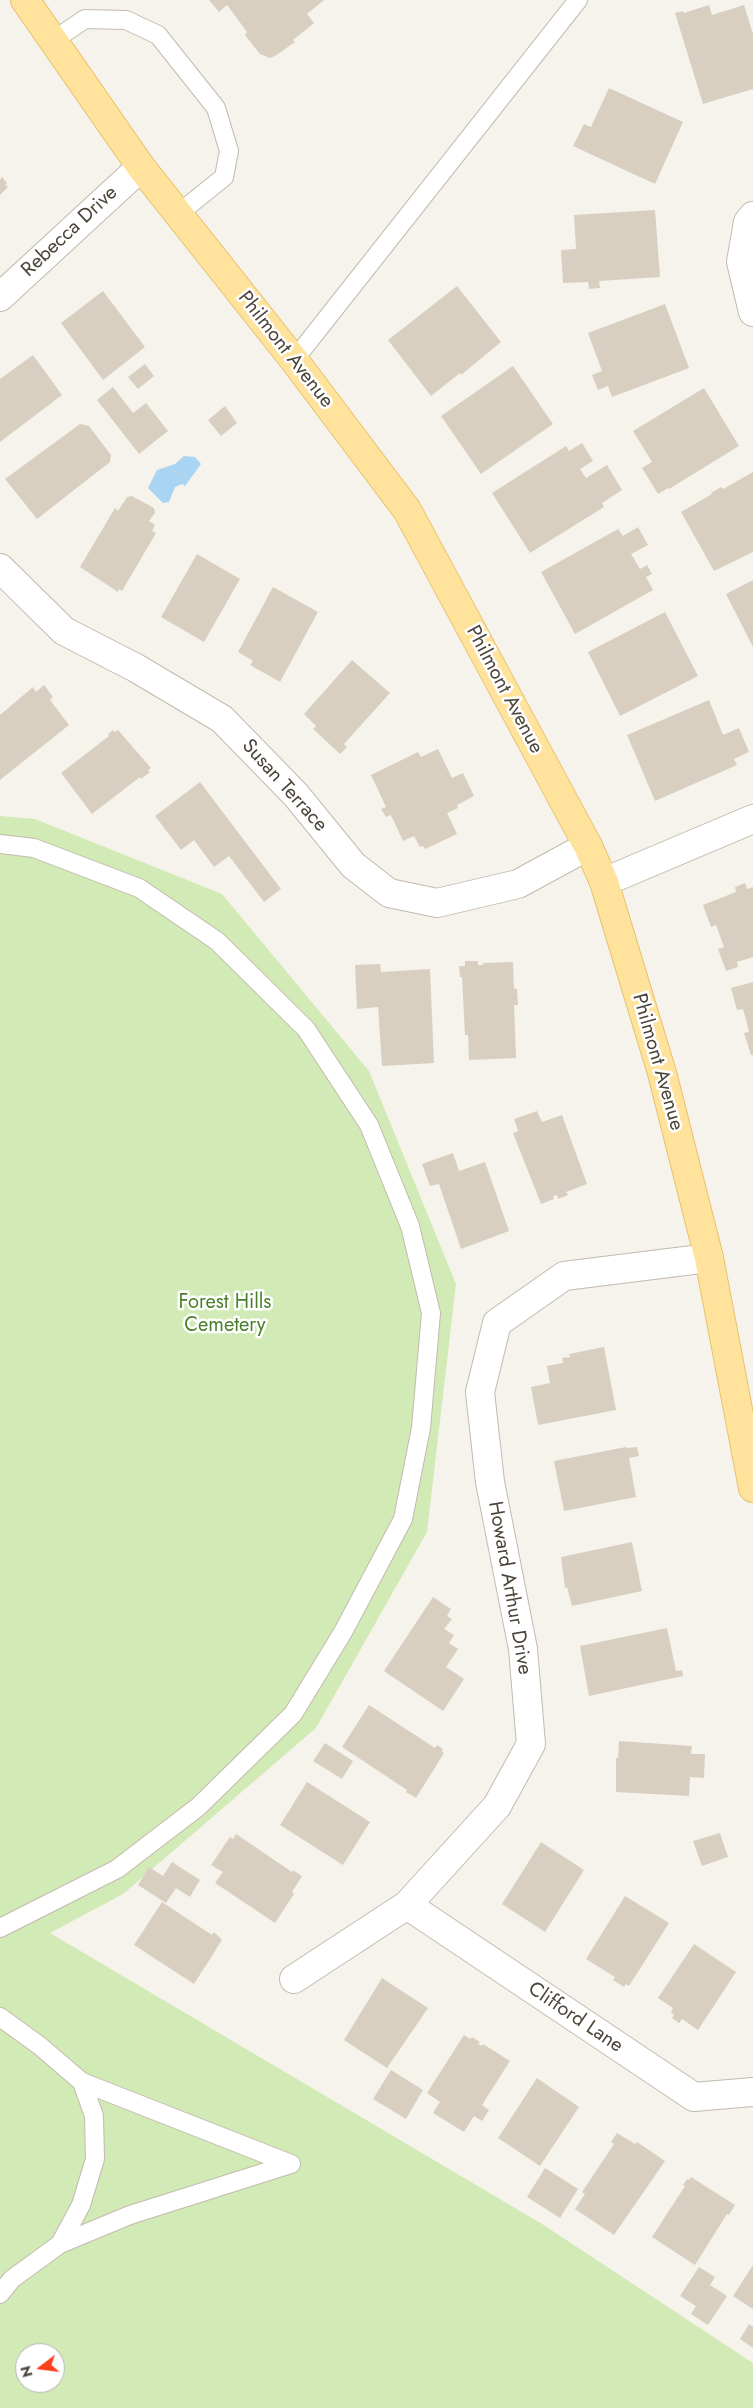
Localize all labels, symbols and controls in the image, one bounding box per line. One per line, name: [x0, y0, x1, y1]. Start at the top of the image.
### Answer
street label: Rebecca Drive: [17, 181, 123, 283]
street label: Philmont Avenue: [232, 287, 338, 413]
street label: Philmont Avenue: [460, 622, 548, 758]
street label: Susan Terrace: [236, 735, 332, 837]
street label: Philmont Avenue: [626, 991, 688, 1133]
park label: Forest Hills Cemetery: [179, 1291, 271, 1338]
street label: Howard Arthur Drive: [482, 1499, 536, 1677]
street label: Clifford Lane: [523, 1977, 627, 2059]
north arrow: [15, 2343, 65, 2393]
text: N: [15, 2364, 38, 2380]

